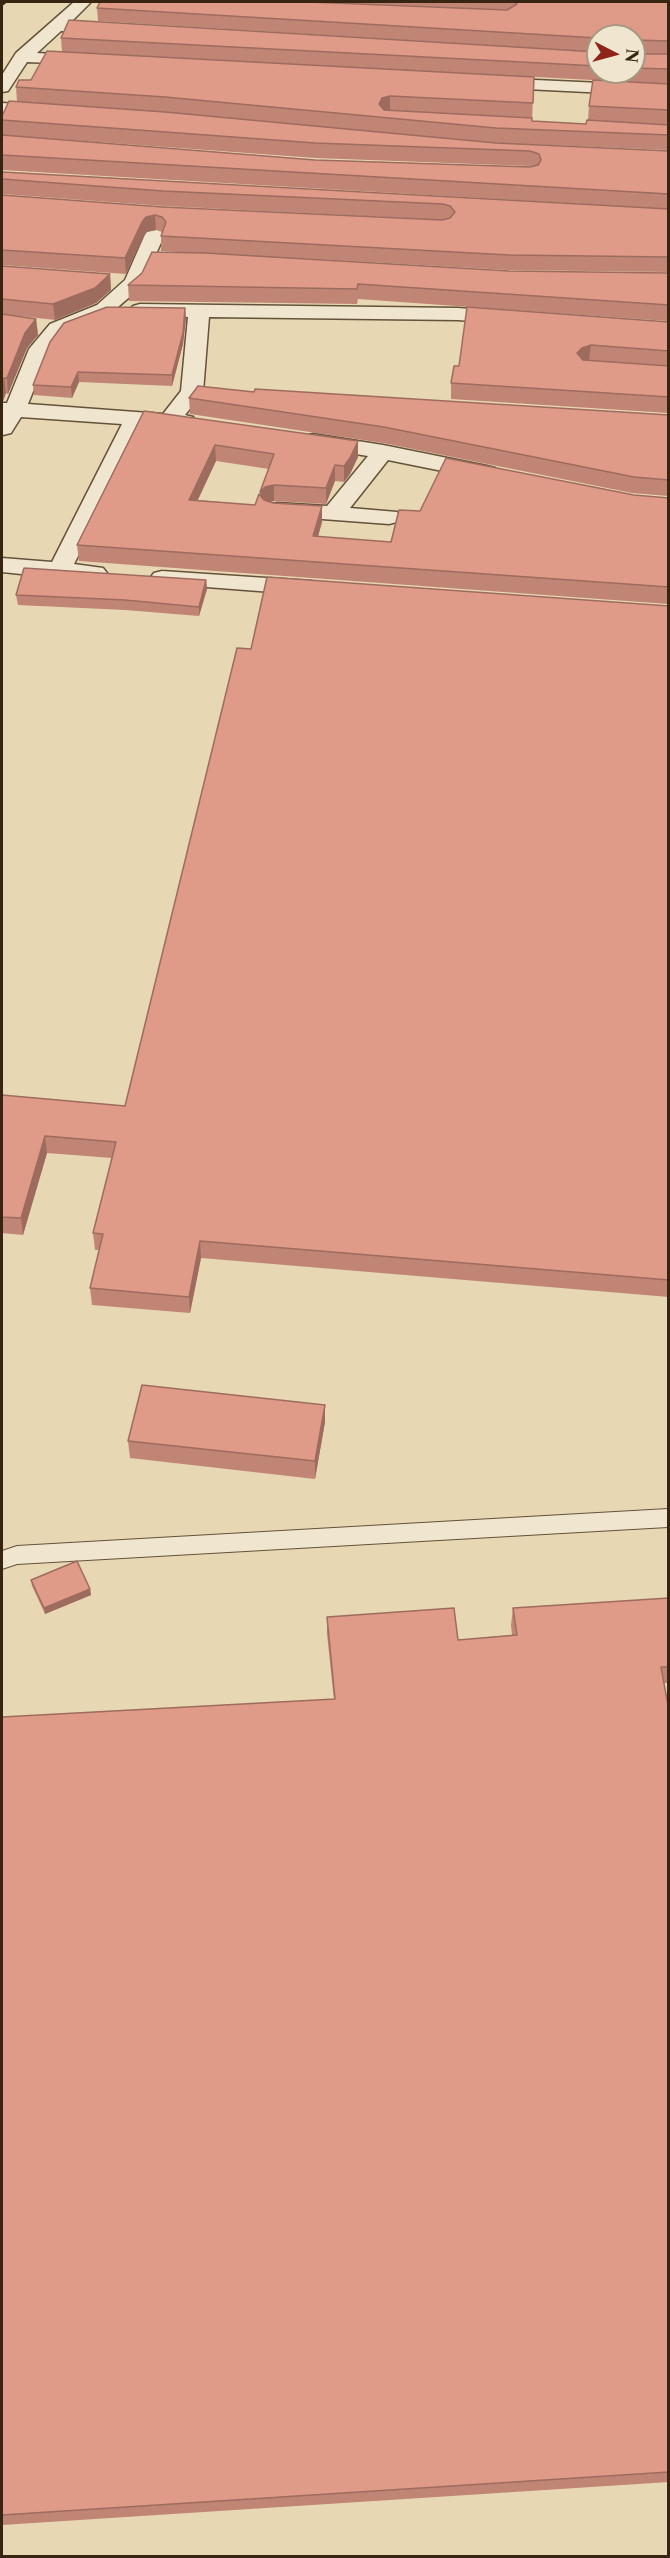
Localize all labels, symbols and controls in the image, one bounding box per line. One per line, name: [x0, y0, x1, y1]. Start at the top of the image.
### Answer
north arrow: [586, 24, 646, 84]
text: N: [621, 48, 643, 64]

